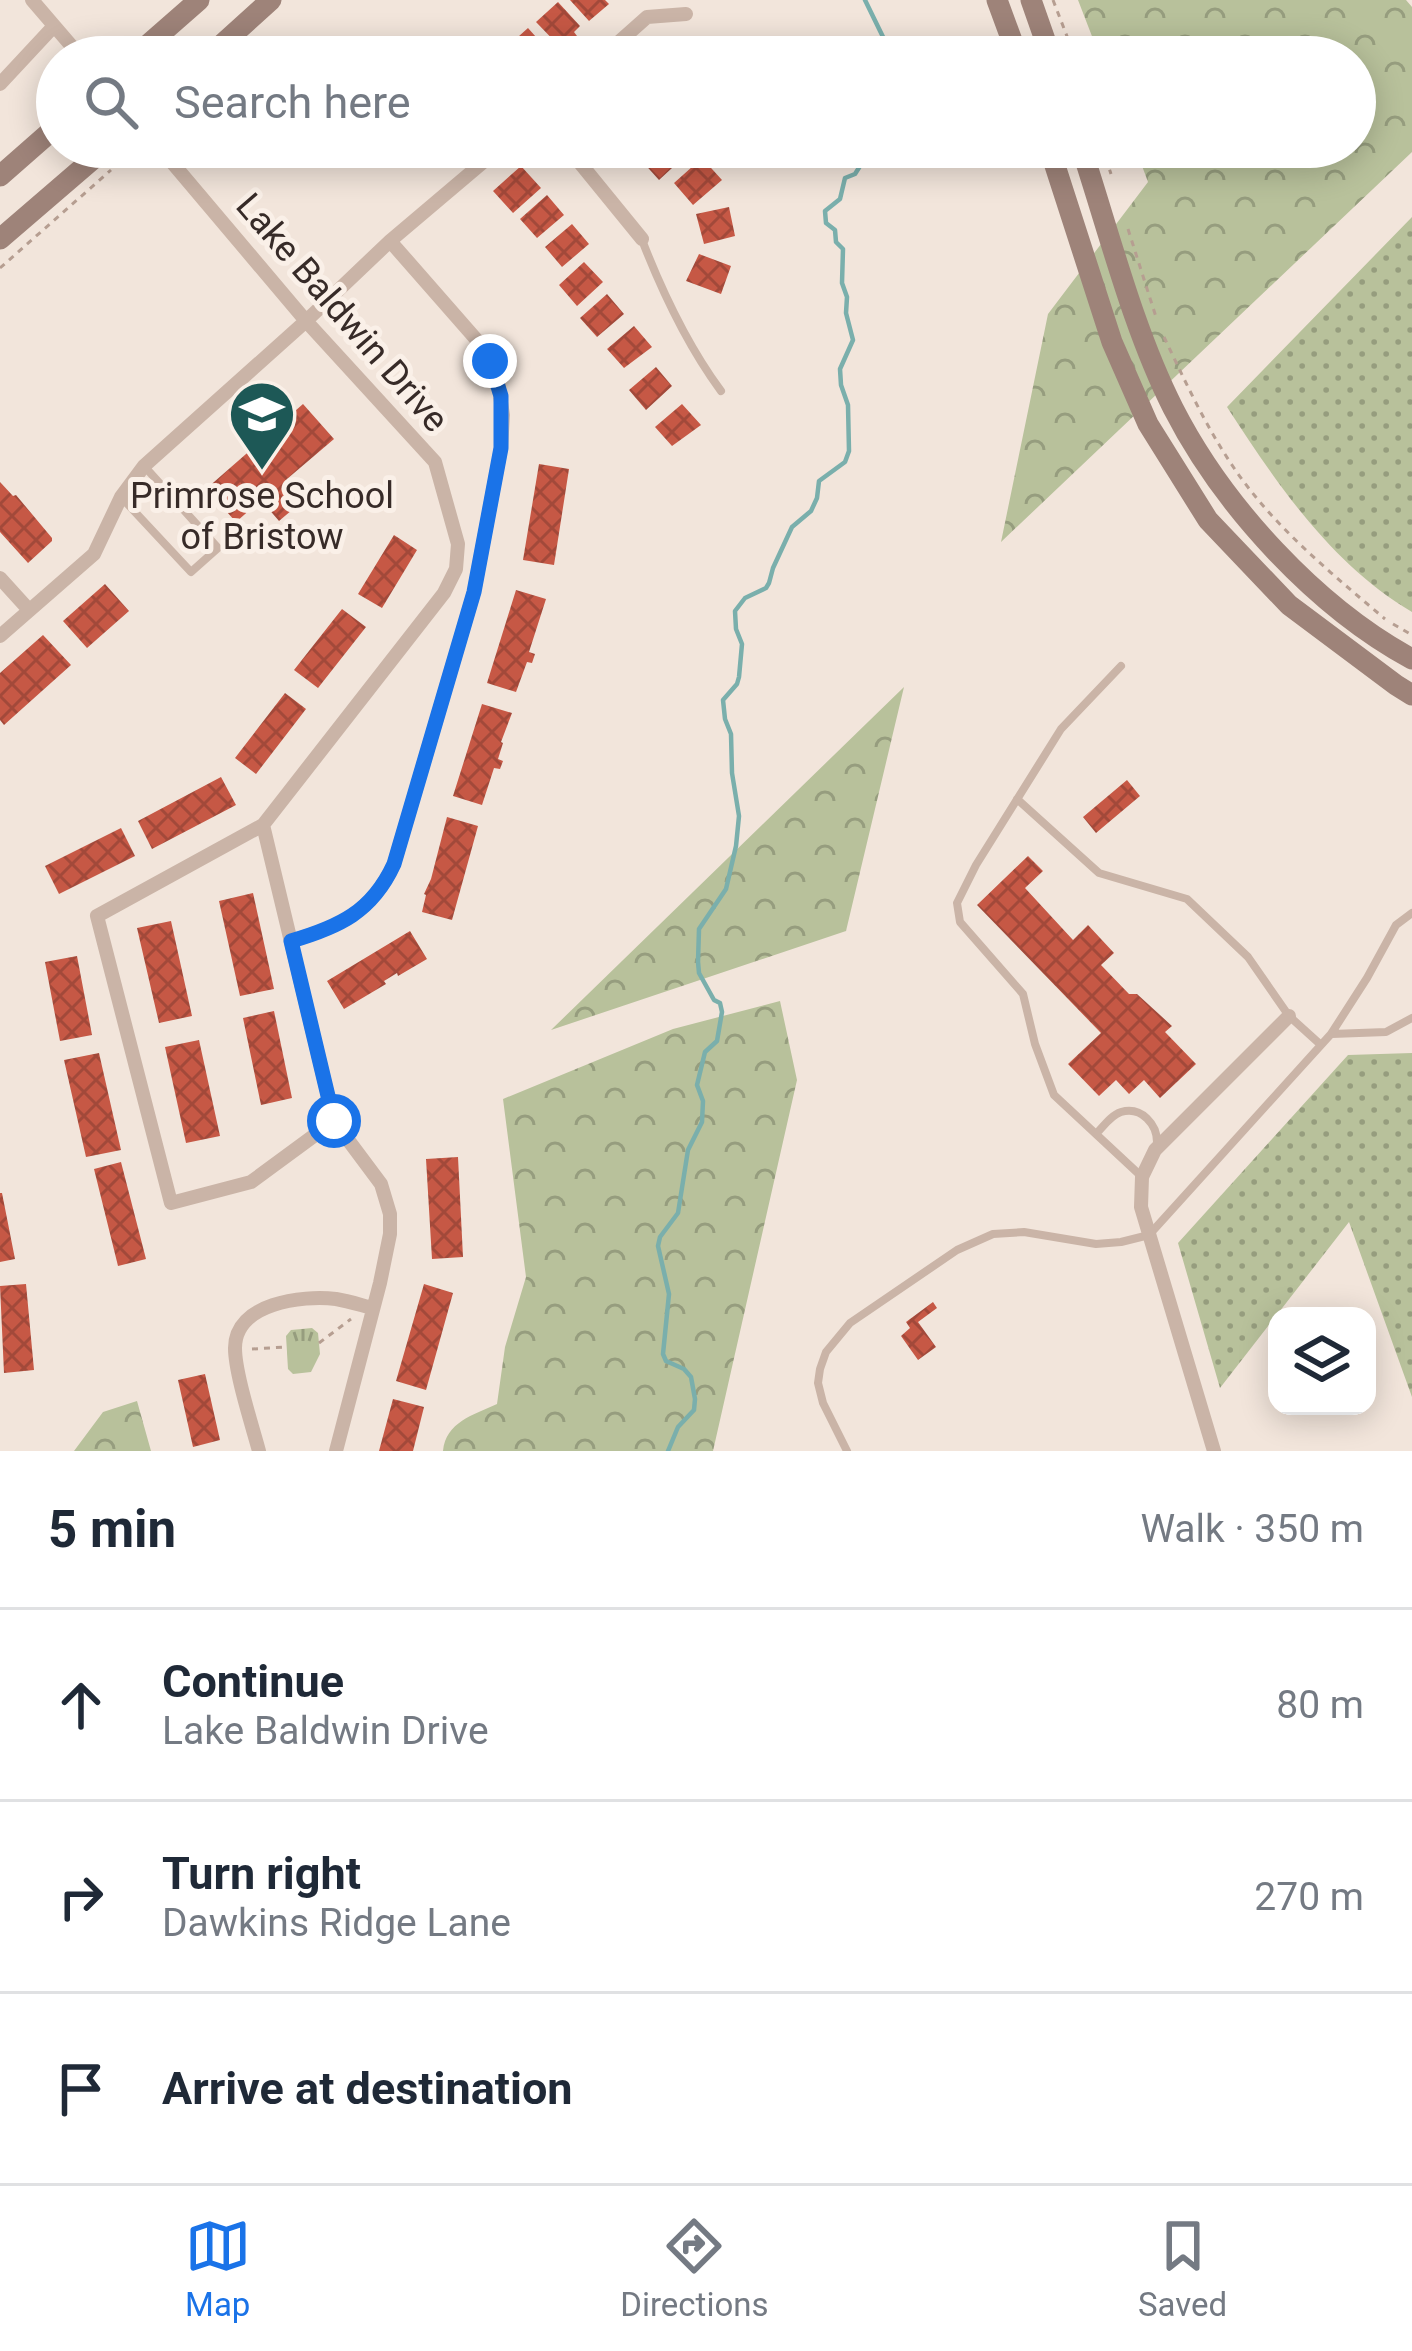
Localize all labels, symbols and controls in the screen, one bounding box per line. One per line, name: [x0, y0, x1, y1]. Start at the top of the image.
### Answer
search box: [36, 36, 1376, 168]
icon: search: [78, 69, 144, 135]
text: Search here: [174, 76, 411, 129]
street label: Lake Baldwin Drive: [228, 185, 457, 440]
route end: [463, 334, 517, 388]
school or university icon: Primrose School of Bristow: [227, 379, 297, 473]
place label: Primrose School of Bristow: [130, 475, 394, 558]
route start: [307, 1094, 361, 1148]
map controls: [1268, 1307, 1376, 1415]
button: layers: [1268, 1307, 1376, 1415]
text: 5 min: [48, 1500, 176, 1559]
text: Walk · 350 m: [1140, 1506, 1364, 1552]
text: Continue: [162, 1655, 344, 1708]
icon: ahead: [48, 1672, 114, 1738]
text: 80 m: [1276, 1682, 1364, 1728]
text: Lake Baldwin Drive: [162, 1708, 489, 1754]
text: Turn right: [162, 1847, 361, 1900]
icon: right: [48, 1864, 114, 1930]
text: 270 m: [1254, 1874, 1364, 1920]
text: Dawkins Ridge Lane: [162, 1900, 511, 1946]
icon: arrive: [48, 2056, 114, 2122]
text: Arrive at destination: [162, 2062, 573, 2115]
tab: Map: [185, 2213, 251, 2324]
tab: Directions: [620, 2213, 769, 2324]
tab: Saved: [1138, 2213, 1227, 2324]

